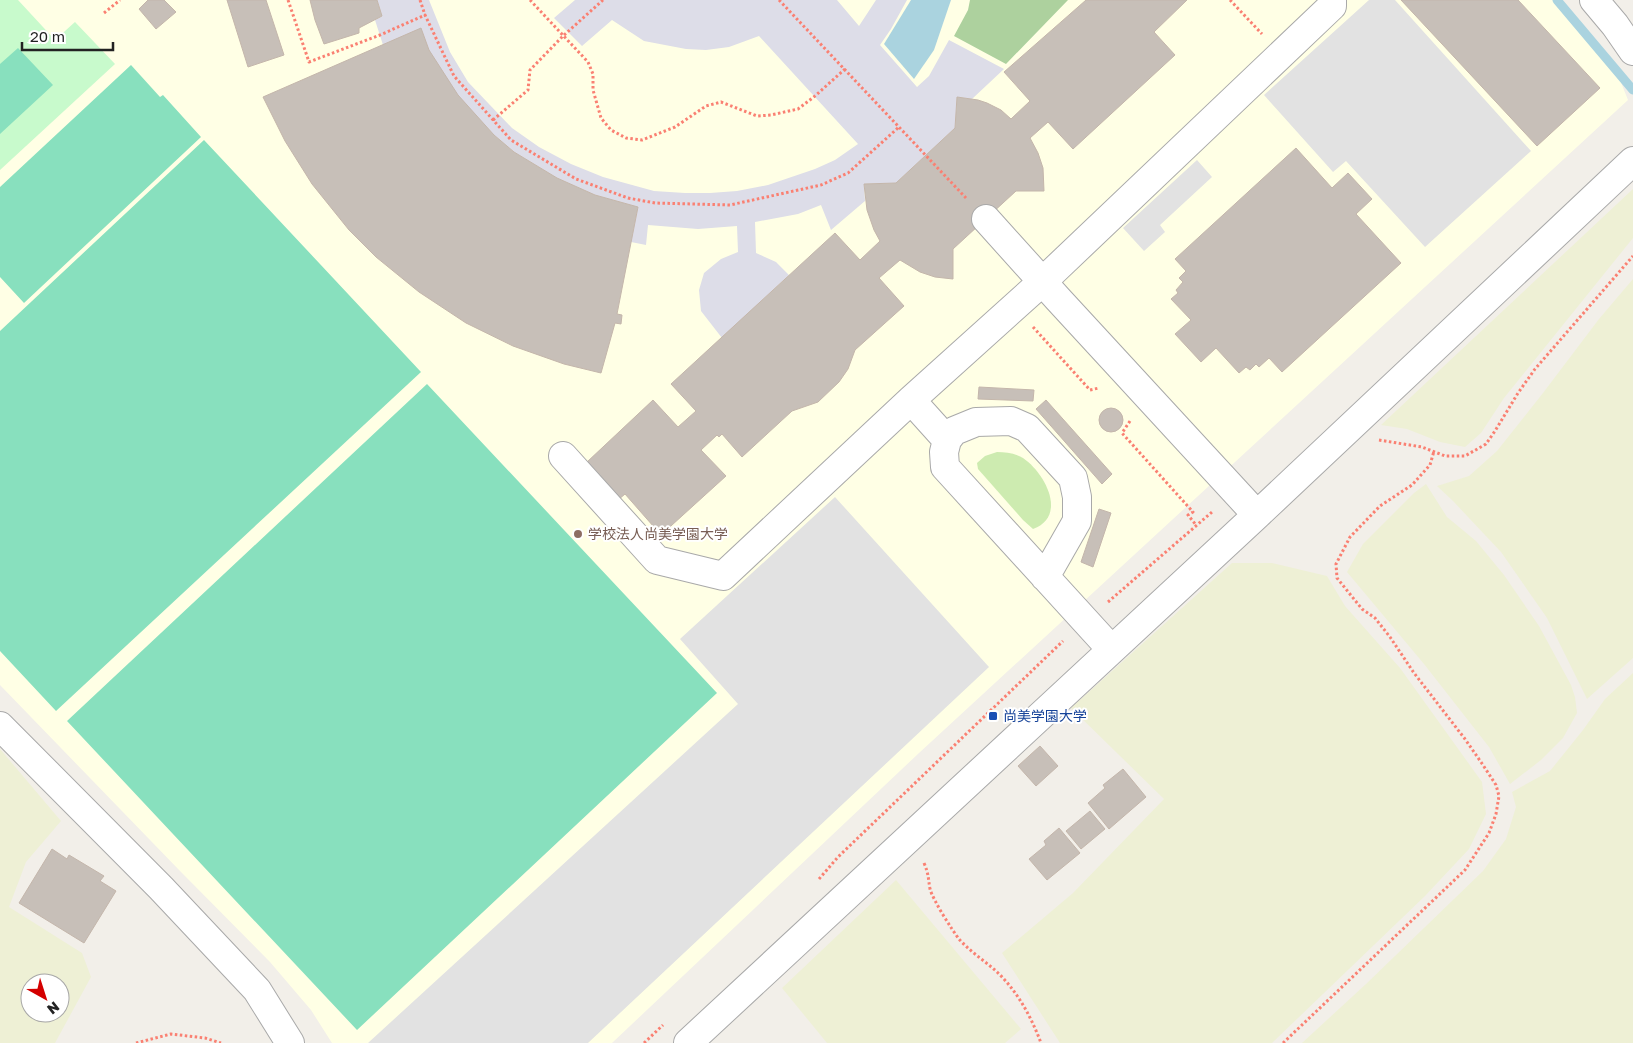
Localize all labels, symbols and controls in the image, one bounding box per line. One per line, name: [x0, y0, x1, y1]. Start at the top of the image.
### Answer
scale bar: [22, 20, 114, 52]
text: 20 m: [30, 27, 65, 45]
place label: 学校法人尚美学園大学: [588, 525, 728, 542]
marker: 学校法人尚美学園大学: [572, 528, 584, 540]
place label: 尚美学園大学: [1003, 707, 1087, 724]
marker: 尚美学園大学: [987, 710, 999, 722]
north arrow: [20, 973, 70, 1023]
text: N: [44, 999, 63, 1018]

